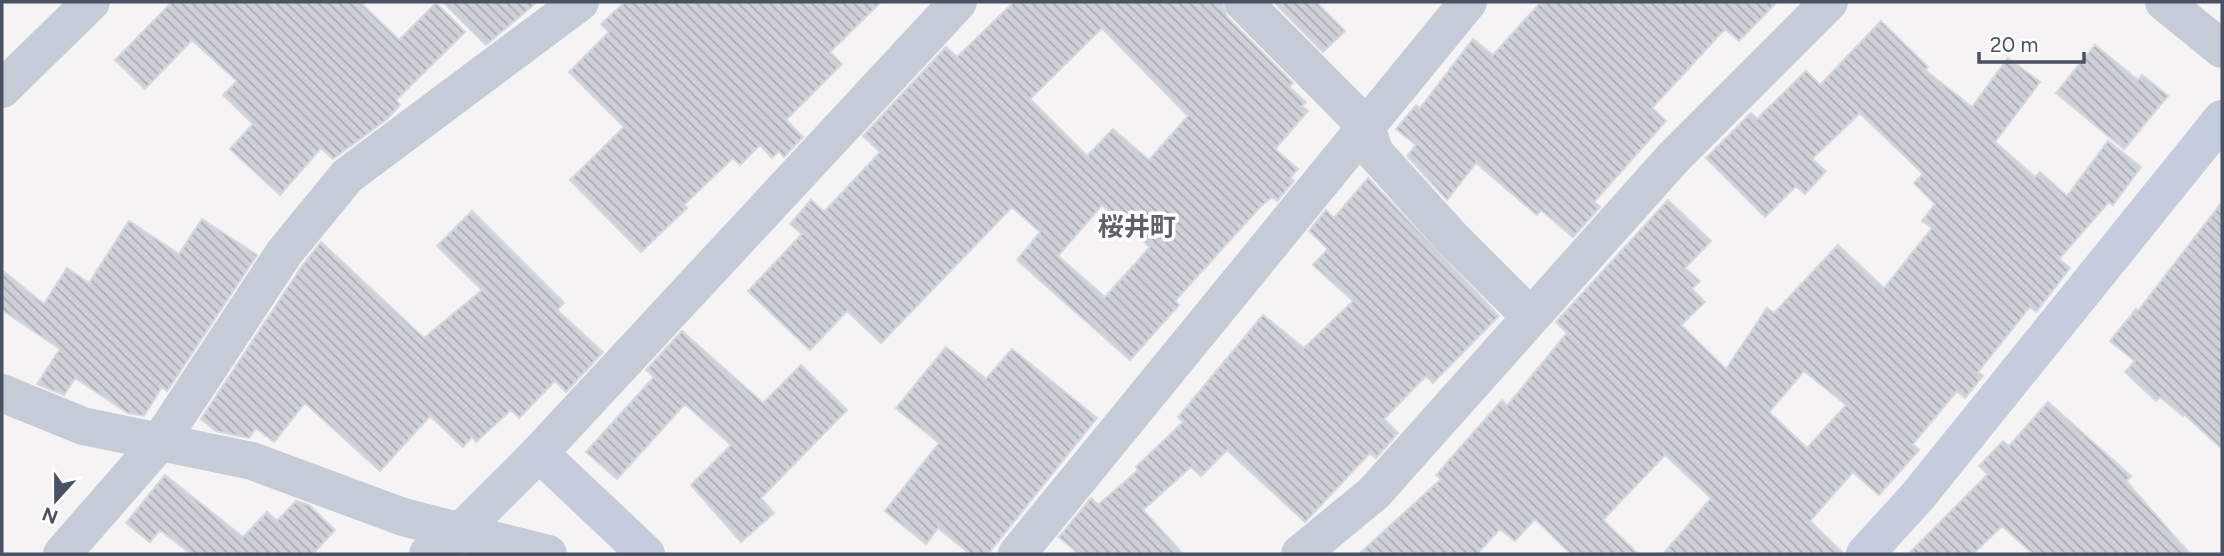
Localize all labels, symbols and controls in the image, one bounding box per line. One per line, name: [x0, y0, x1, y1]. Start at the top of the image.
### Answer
scale bar: [1979, 21, 2084, 65]
text: 20 m: [1990, 32, 2038, 57]
district label: 桜井町: [1098, 211, 1176, 243]
north arrow: [21, 465, 91, 535]
text: N: [39, 502, 61, 529]

